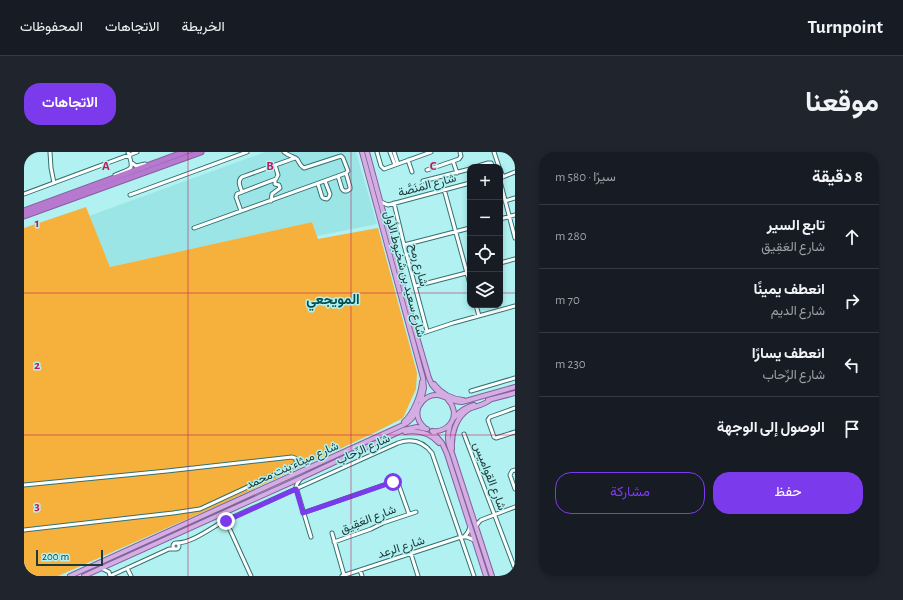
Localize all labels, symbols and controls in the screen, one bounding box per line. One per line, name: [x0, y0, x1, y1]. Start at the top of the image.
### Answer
text: Turnpoint: [808, 18, 883, 37]
text: المحفوظات: [20, 20, 83, 34]
text: الاتجاهات: [105, 20, 159, 34]
text: الخريطة: [181, 20, 225, 34]
button: الاتجاهات: [24, 83, 116, 125]
text: موقعنا: [805, 89, 879, 117]
text: A: [102, 160, 110, 173]
text: B: [266, 160, 274, 173]
text: C: [430, 160, 437, 173]
map controls: [467, 164, 503, 308]
button: +: [467, 164, 503, 200]
text: 8 دقيقة: [812, 168, 863, 185]
street label: شارع المَنَصَّة: [396, 171, 458, 201]
text: سيرًا · 580 m: [555, 171, 616, 184]
button: −: [467, 200, 503, 236]
street label: شارع سعيد بن شخبوط الأول: [379, 209, 429, 339]
text: 1: [35, 217, 39, 230]
text: تابع السير: [767, 218, 825, 233]
icon: ahead: [841, 226, 863, 248]
text: 280 m: [555, 230, 587, 243]
button: locate: [467, 236, 503, 272]
text: شارع العَقِيق: [761, 241, 825, 254]
street label: شارع رمح: [405, 242, 430, 289]
button: layers: [467, 272, 503, 308]
text: انعطف يمينًا: [754, 282, 825, 297]
icon: right: [841, 290, 863, 312]
district label: المويجعي: [306, 293, 360, 311]
text: 70 m: [555, 294, 580, 307]
text: شارع الديم: [771, 305, 825, 318]
text: انعطف يسارًا: [752, 346, 825, 361]
icon: left: [841, 354, 863, 376]
text: 230 m: [555, 358, 586, 371]
text: 2: [34, 359, 40, 372]
text: شارع الرِّحاب: [762, 369, 825, 382]
icon: arrive: [841, 418, 863, 440]
text: الوصول إلى الوجهة: [717, 420, 825, 435]
street label: شارع الرِّحاب: [334, 432, 393, 469]
street label: شارع ميثاء بنت محمد: [244, 439, 341, 494]
street label: شارع القواميس: [469, 440, 509, 513]
button: مشاركة: [555, 472, 705, 514]
button: حفظ: [713, 472, 863, 514]
route start: [384, 473, 402, 491]
text: 3: [34, 500, 40, 513]
street label: شارع العَقِيق: [338, 503, 399, 538]
route end: [217, 512, 235, 530]
street label: شارع الرعد: [376, 534, 427, 563]
scale bar: [36, 548, 103, 567]
text: 200 m: [42, 551, 69, 562]

